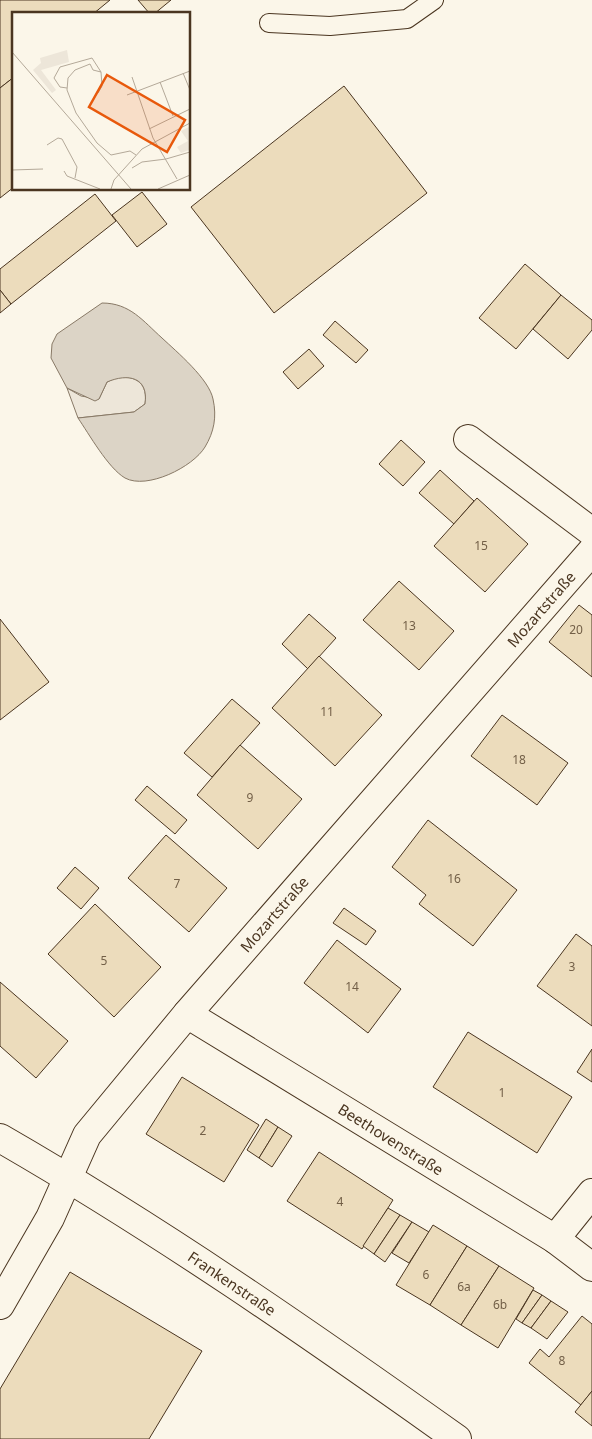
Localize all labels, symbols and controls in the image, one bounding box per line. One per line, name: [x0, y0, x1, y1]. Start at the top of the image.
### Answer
inset map: [12, 12, 190, 190]
house number: 15: [474, 537, 488, 554]
street label: Mozartstraße: [502, 567, 580, 651]
house number: 13: [402, 617, 416, 634]
house number: 20: [569, 621, 583, 638]
house number: 11: [320, 703, 334, 720]
house number: 18: [512, 751, 526, 768]
house number: 9: [247, 789, 254, 806]
house number: 16: [447, 870, 461, 887]
street label: Mozartstraße: [235, 872, 313, 956]
house number: 7: [174, 875, 181, 892]
house number: 5: [101, 952, 108, 969]
house number: 3: [569, 958, 576, 975]
house number: 14: [345, 978, 359, 995]
house number: 1: [499, 1084, 505, 1101]
street label: Beethovenstraße: [335, 1099, 447, 1179]
house number: 2: [200, 1122, 207, 1139]
house number: 4: [337, 1193, 344, 1210]
street label: Frankenstraße: [184, 1246, 280, 1320]
house number: 6: [423, 1266, 430, 1283]
house number: 6a: [457, 1278, 471, 1295]
house number: 6b: [493, 1296, 507, 1313]
house number: 8: [559, 1352, 566, 1369]

